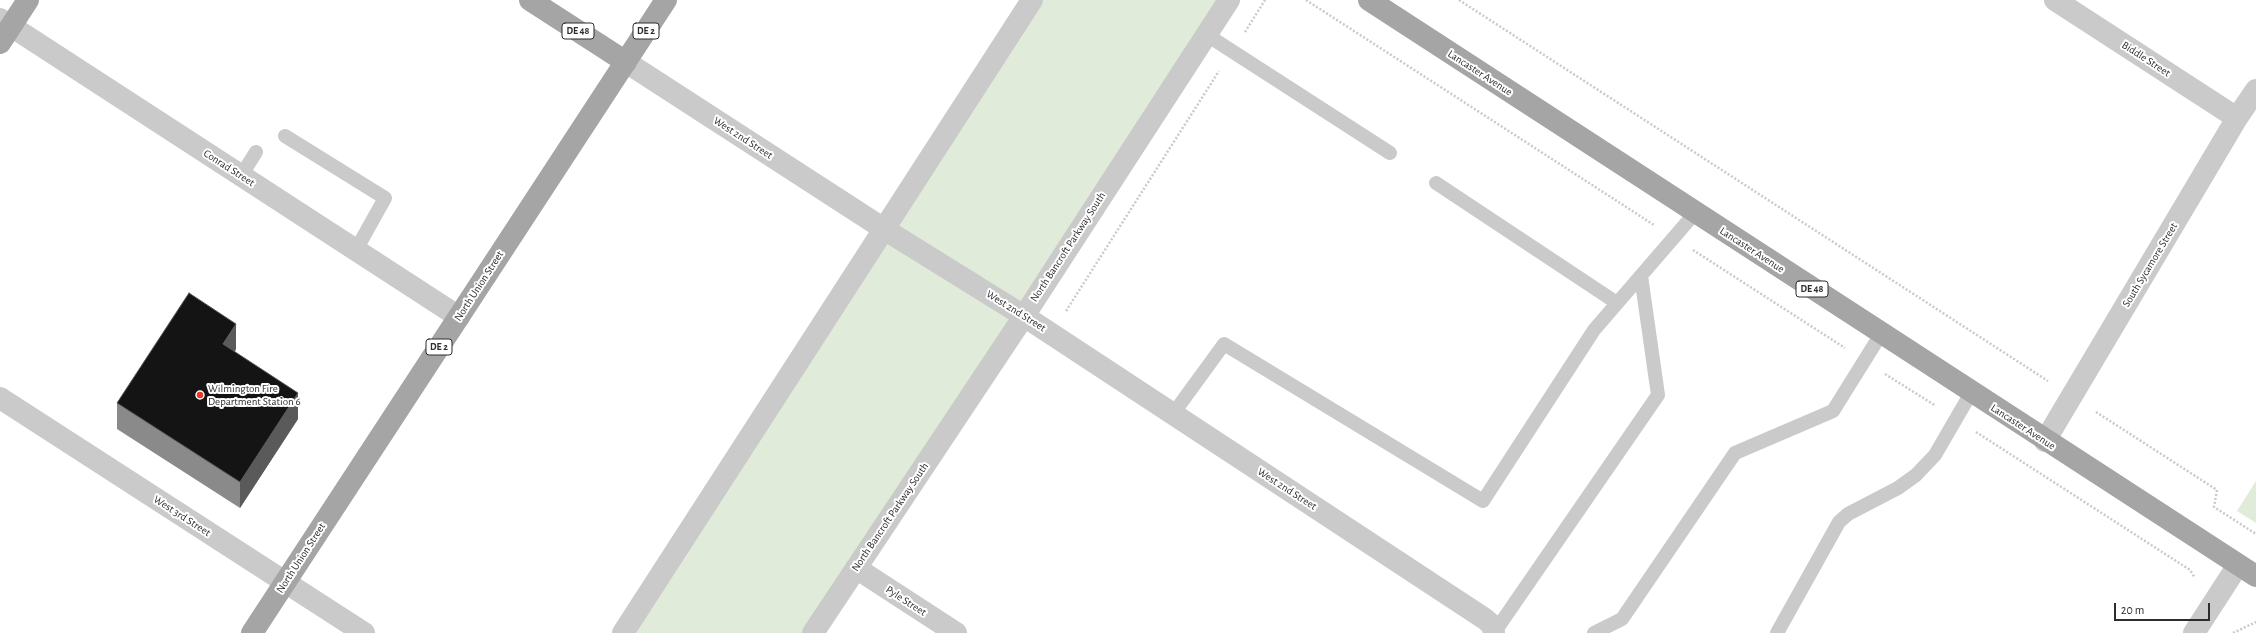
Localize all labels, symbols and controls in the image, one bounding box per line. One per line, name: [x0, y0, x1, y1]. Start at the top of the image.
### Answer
road number: DE 48: [562, 23, 594, 39]
road number: DE 2: [633, 23, 659, 39]
street label: Biddle Street: [2119, 38, 2173, 80]
street label: Lancaster Avenue: [1445, 47, 1515, 99]
street label: West 2nd Street: [711, 114, 775, 162]
street label: Conrad Street: [201, 147, 257, 189]
street label: North Bancroft Parkway South: [1028, 190, 1108, 304]
street label: South Sycamore Street: [2120, 220, 2180, 310]
street label: Lancaster Avenue: [1717, 224, 1787, 276]
street label: North Union Street: [451, 248, 507, 324]
road number: DE 48: [1796, 281, 1828, 297]
street label: West 2nd Street: [984, 287, 1048, 335]
road number: DE 2: [426, 339, 452, 355]
place label: Wilmington Fire Department Station 6: [208, 382, 301, 408]
marker: Wilmington Fire Department Station 6: [195, 390, 205, 400]
street label: Lancaster Avenue: [1988, 401, 2058, 453]
street label: North Bancroft Parkway South: [849, 460, 931, 574]
street label: West 2nd Street: [1255, 465, 1319, 513]
street label: West 3rd Street: [151, 493, 213, 539]
street label: North Union Street: [273, 520, 329, 596]
street label: Pyle Street: [883, 583, 929, 619]
scale bar: [2116, 595, 2212, 621]
text: 20 m: [2121, 604, 2144, 616]

